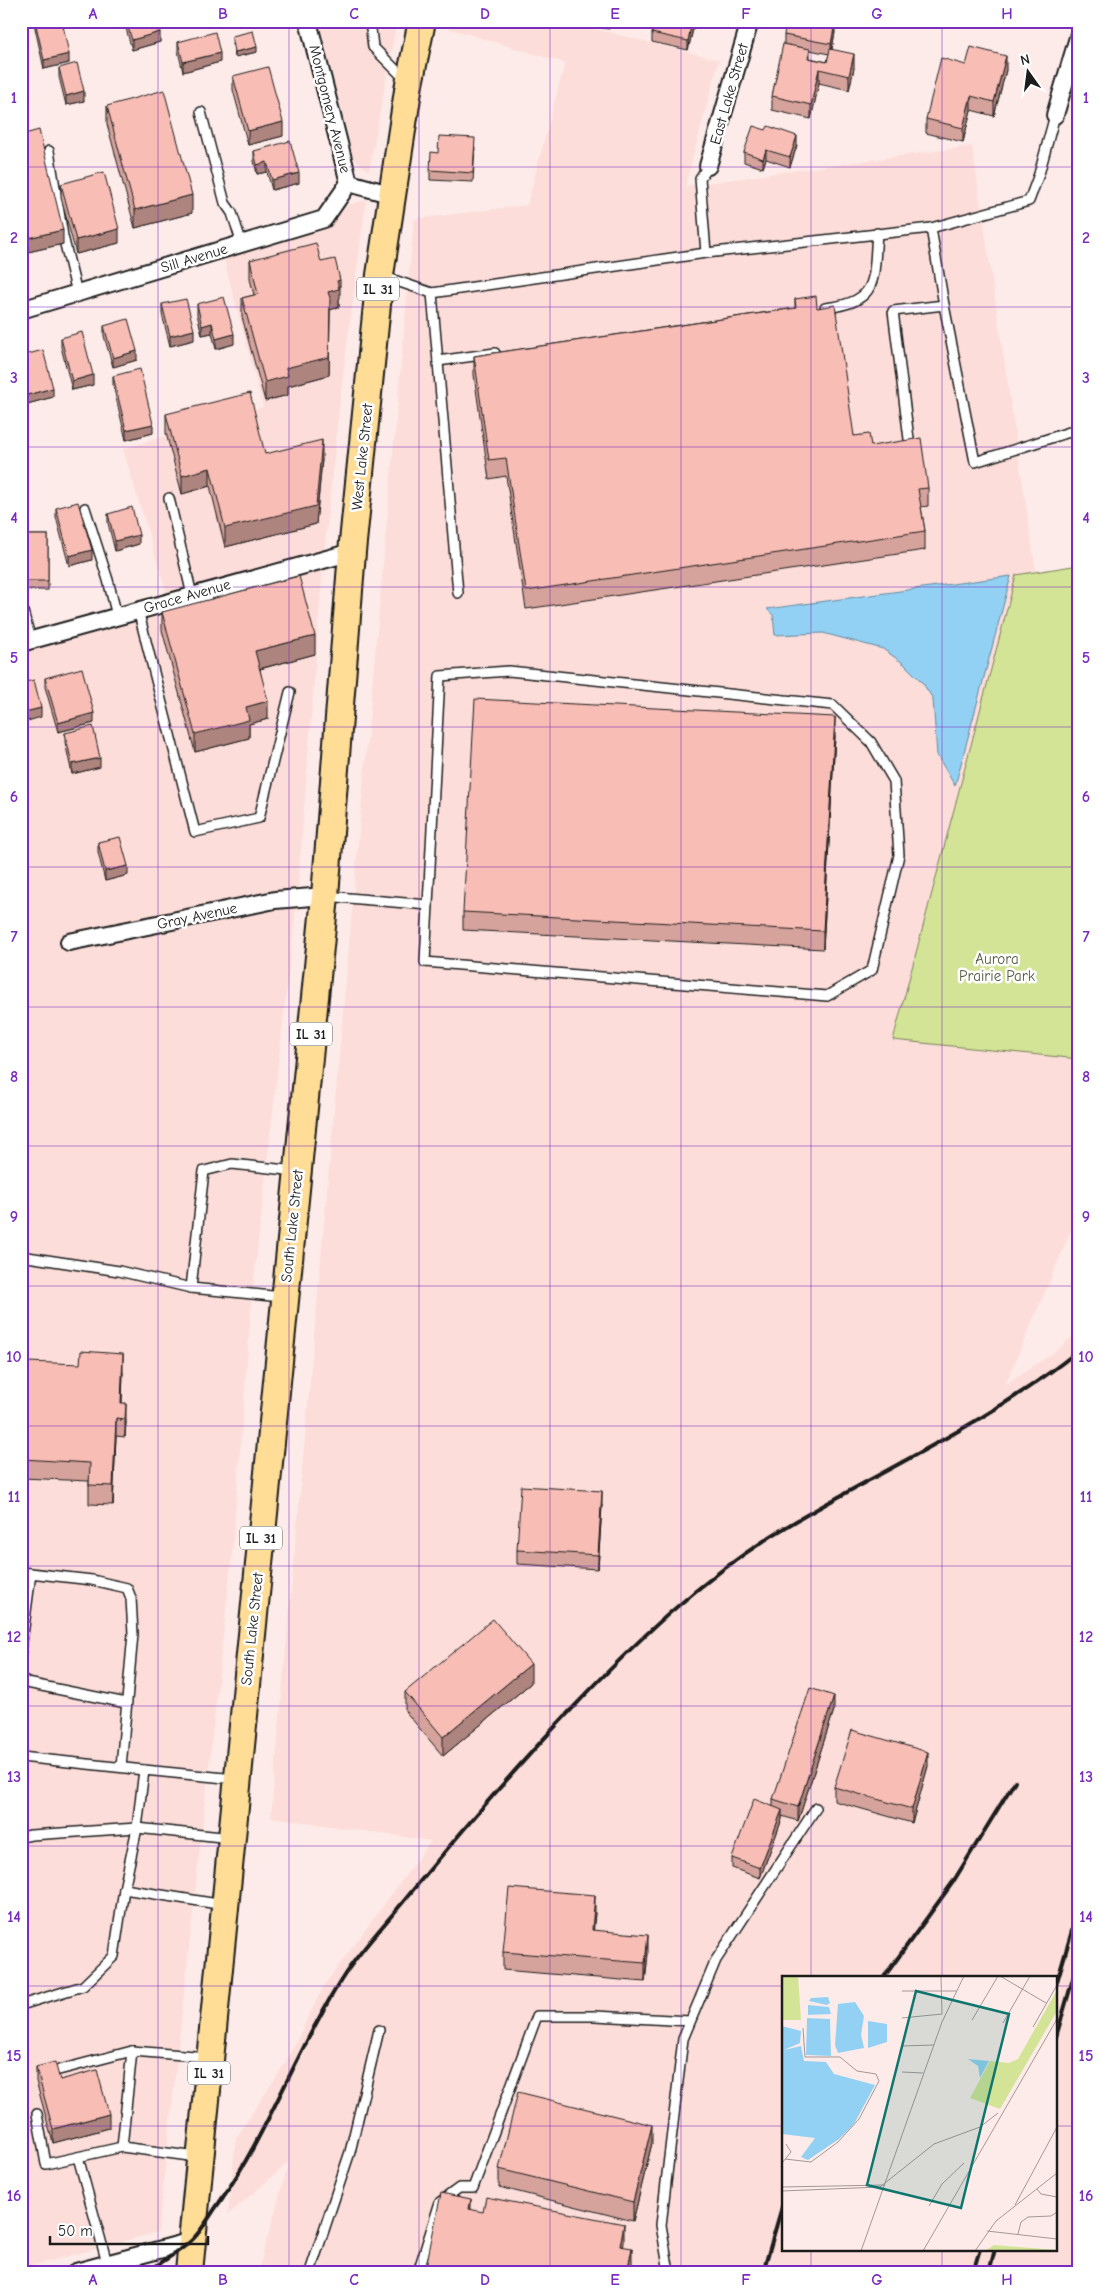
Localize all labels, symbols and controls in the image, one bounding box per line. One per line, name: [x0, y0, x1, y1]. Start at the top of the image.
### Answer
text: A: [89, 5, 98, 23]
text: B: [218, 5, 228, 23]
text: C: [349, 5, 359, 23]
text: D: [480, 5, 490, 23]
text: E: [610, 5, 620, 23]
text: F: [741, 5, 751, 23]
text: G: [871, 5, 883, 23]
text: H: [1001, 5, 1013, 23]
street label: East Lake Street: [706, 41, 752, 147]
street label: Montgomery Avenue: [305, 43, 355, 176]
north arrow: [1002, 48, 1052, 98]
text: N: [1018, 51, 1031, 69]
text: 1: [11, 89, 17, 107]
text: 1: [1083, 89, 1089, 107]
text: 2: [10, 229, 18, 247]
text: 2: [1082, 229, 1090, 247]
street label: Sill Avenue: [158, 239, 230, 277]
road number: IL 31: [357, 278, 399, 300]
text: 3: [10, 369, 18, 387]
text: 3: [1082, 369, 1090, 387]
street label: West Lake Street: [347, 402, 377, 511]
text: 4: [10, 509, 18, 527]
text: 4: [1082, 509, 1090, 527]
street label: Grace Avenue: [141, 575, 233, 617]
text: 5: [10, 649, 18, 667]
text: 5: [1082, 649, 1090, 667]
text: 6: [10, 788, 18, 806]
text: 6: [1082, 788, 1090, 806]
street label: Gray Avenue: [155, 899, 239, 933]
text: 7: [10, 928, 18, 946]
text: 7: [1082, 928, 1090, 946]
park label: Aurora Prairie Park: [959, 950, 1036, 985]
road number: IL 31: [290, 1022, 332, 1046]
text: 8: [10, 1068, 18, 1086]
text: 8: [1082, 1068, 1090, 1086]
street label: South Lake Street: [277, 1168, 307, 1283]
text: 9: [10, 1208, 18, 1226]
text: 9: [1082, 1208, 1090, 1226]
text: 10: [6, 1348, 22, 1366]
text: 10: [1078, 1348, 1094, 1366]
text: 11: [8, 1488, 20, 1506]
text: 11: [1080, 1488, 1092, 1506]
road number: IL 31: [240, 1526, 282, 1550]
street label: South Lake Street: [237, 1571, 267, 1686]
text: 12: [7, 1628, 21, 1646]
text: 12: [1079, 1628, 1093, 1646]
text: 13: [7, 1768, 21, 1786]
text: 13: [1079, 1768, 1093, 1786]
text: 14: [7, 1908, 21, 1926]
text: 14: [1079, 1908, 1093, 1926]
inset map: [782, 1976, 1058, 2250]
text: 15: [7, 2047, 21, 2065]
text: 15: [1079, 2047, 1093, 2065]
road number: IL 31: [188, 2062, 230, 2084]
text: 16: [7, 2187, 21, 2205]
text: 16: [1079, 2187, 1093, 2205]
scale bar: [50, 2213, 208, 2245]
text: 50 m: [58, 2222, 93, 2240]
text: A: [89, 2271, 98, 2289]
text: B: [218, 2271, 228, 2289]
text: C: [349, 2271, 359, 2289]
text: D: [480, 2271, 490, 2289]
text: E: [610, 2271, 620, 2289]
text: F: [741, 2271, 751, 2289]
text: G: [871, 2271, 883, 2289]
text: H: [1001, 2271, 1013, 2289]

